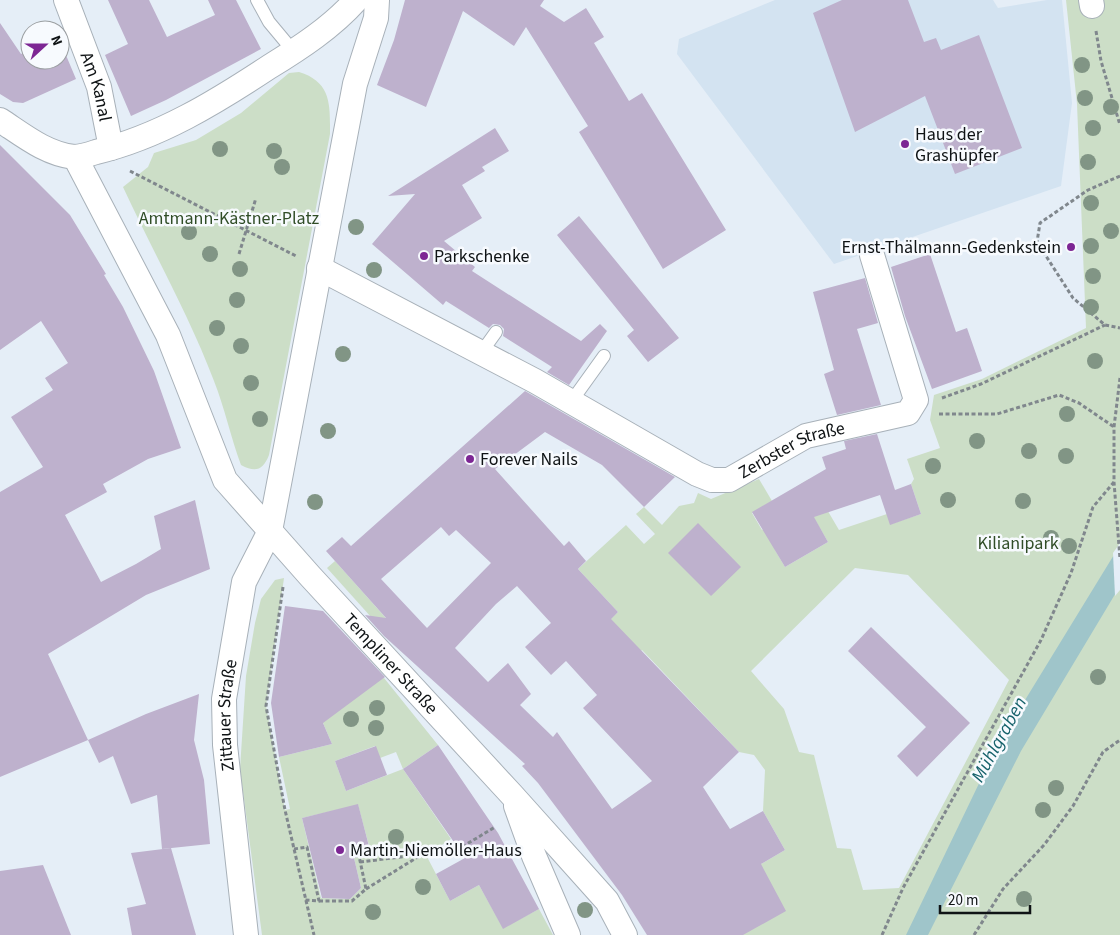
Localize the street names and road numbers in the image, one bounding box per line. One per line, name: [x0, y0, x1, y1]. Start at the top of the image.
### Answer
street label: Am Kanal: [74, 48, 117, 123]
street label: Zerbster Straße: [734, 416, 847, 485]
street label: Templiner Straße: [337, 608, 444, 720]
street label: Zittauer Straße: [212, 657, 244, 773]

